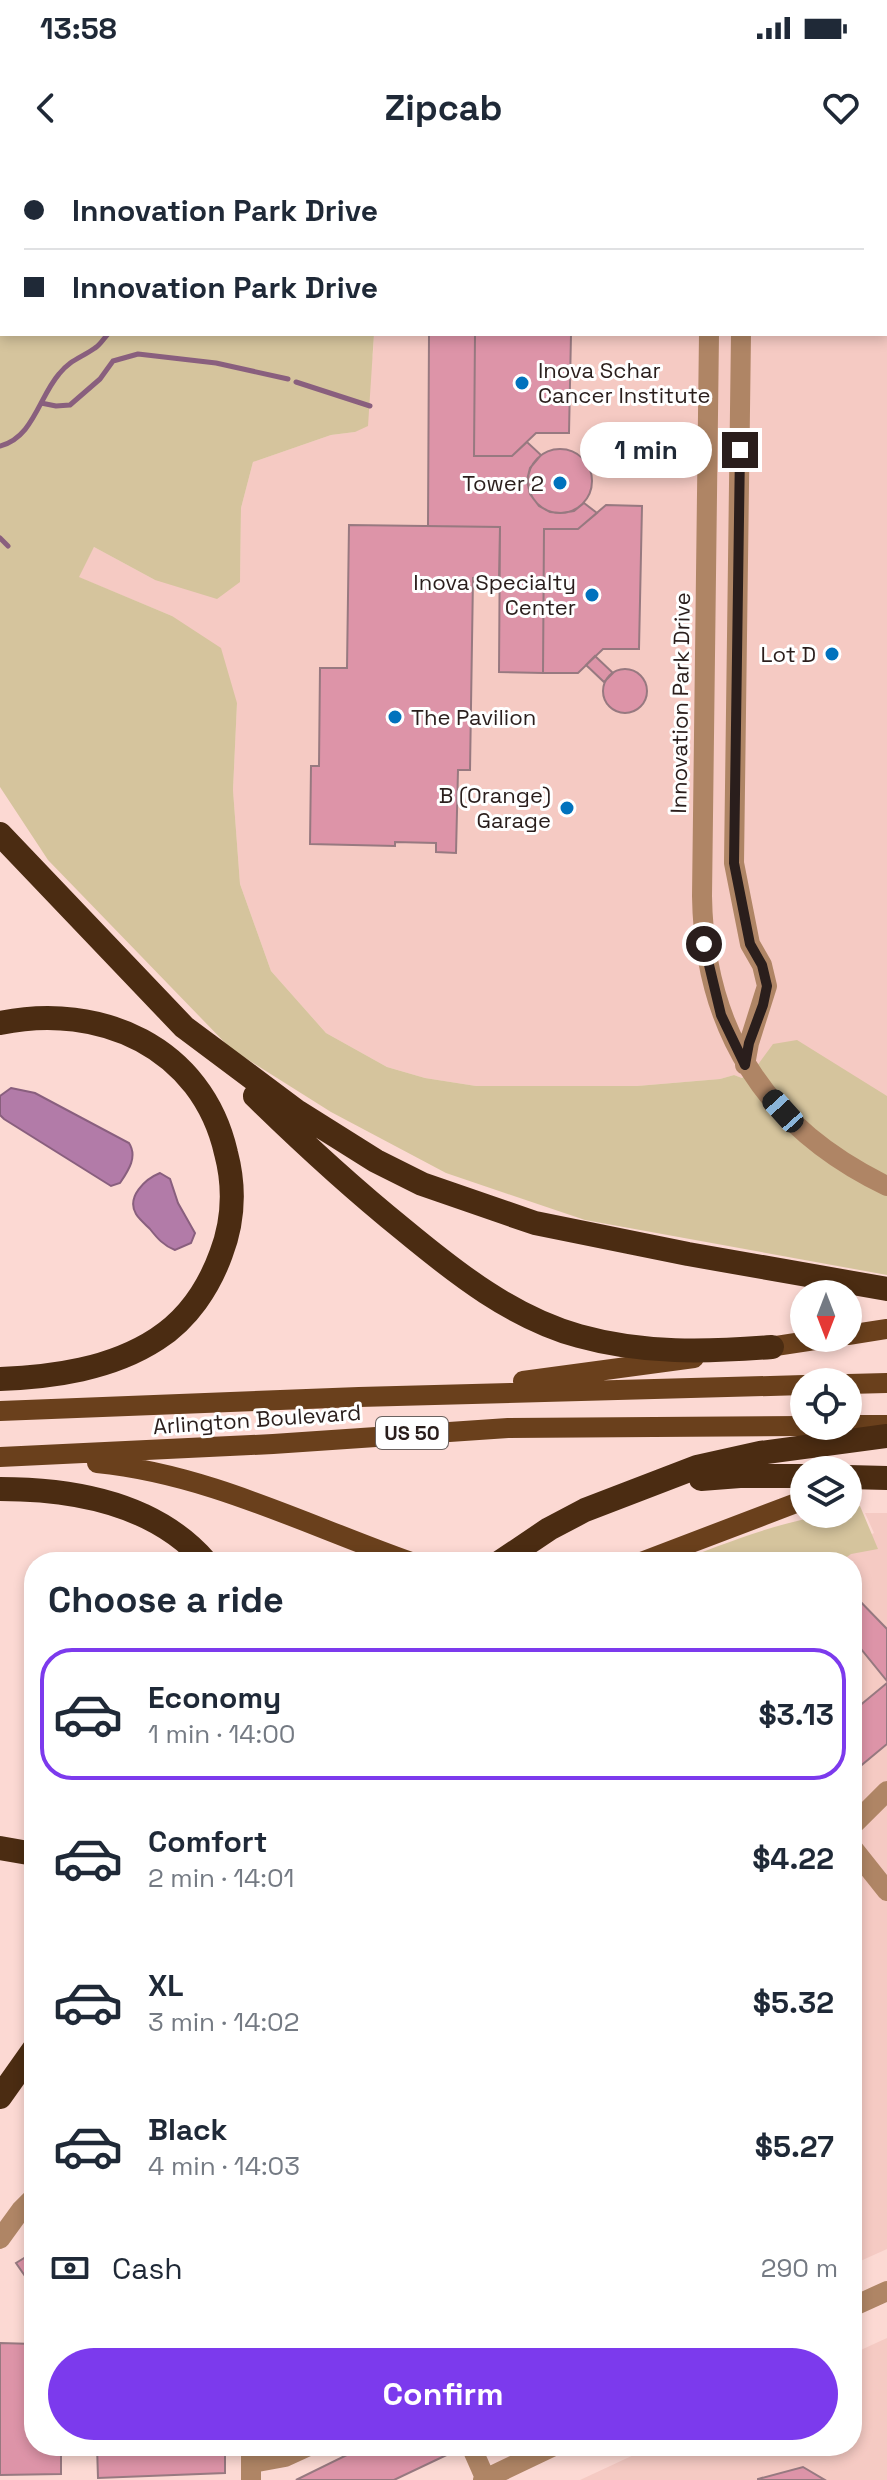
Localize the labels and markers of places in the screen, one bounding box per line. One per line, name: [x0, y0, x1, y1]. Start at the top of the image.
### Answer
place label: Inova Schar Cancer Institute: [538, 356, 710, 409]
marker: Inova Schar Cancer Institute: [513, 374, 531, 392]
place label: Tower 2: [462, 469, 544, 497]
marker: Tower 2: [551, 474, 569, 492]
place label: Inova Specialty Center: [413, 568, 576, 621]
marker: Inova Specialty Center: [583, 586, 601, 604]
place label: Lot D: [761, 640, 816, 668]
marker: Lot D: [823, 645, 841, 663]
place label: The Pavilion: [411, 703, 536, 731]
marker: The Pavilion: [386, 708, 404, 726]
place label: B (Orange) Garage: [439, 781, 551, 834]
marker: B (Orange) Garage: [558, 799, 576, 817]

